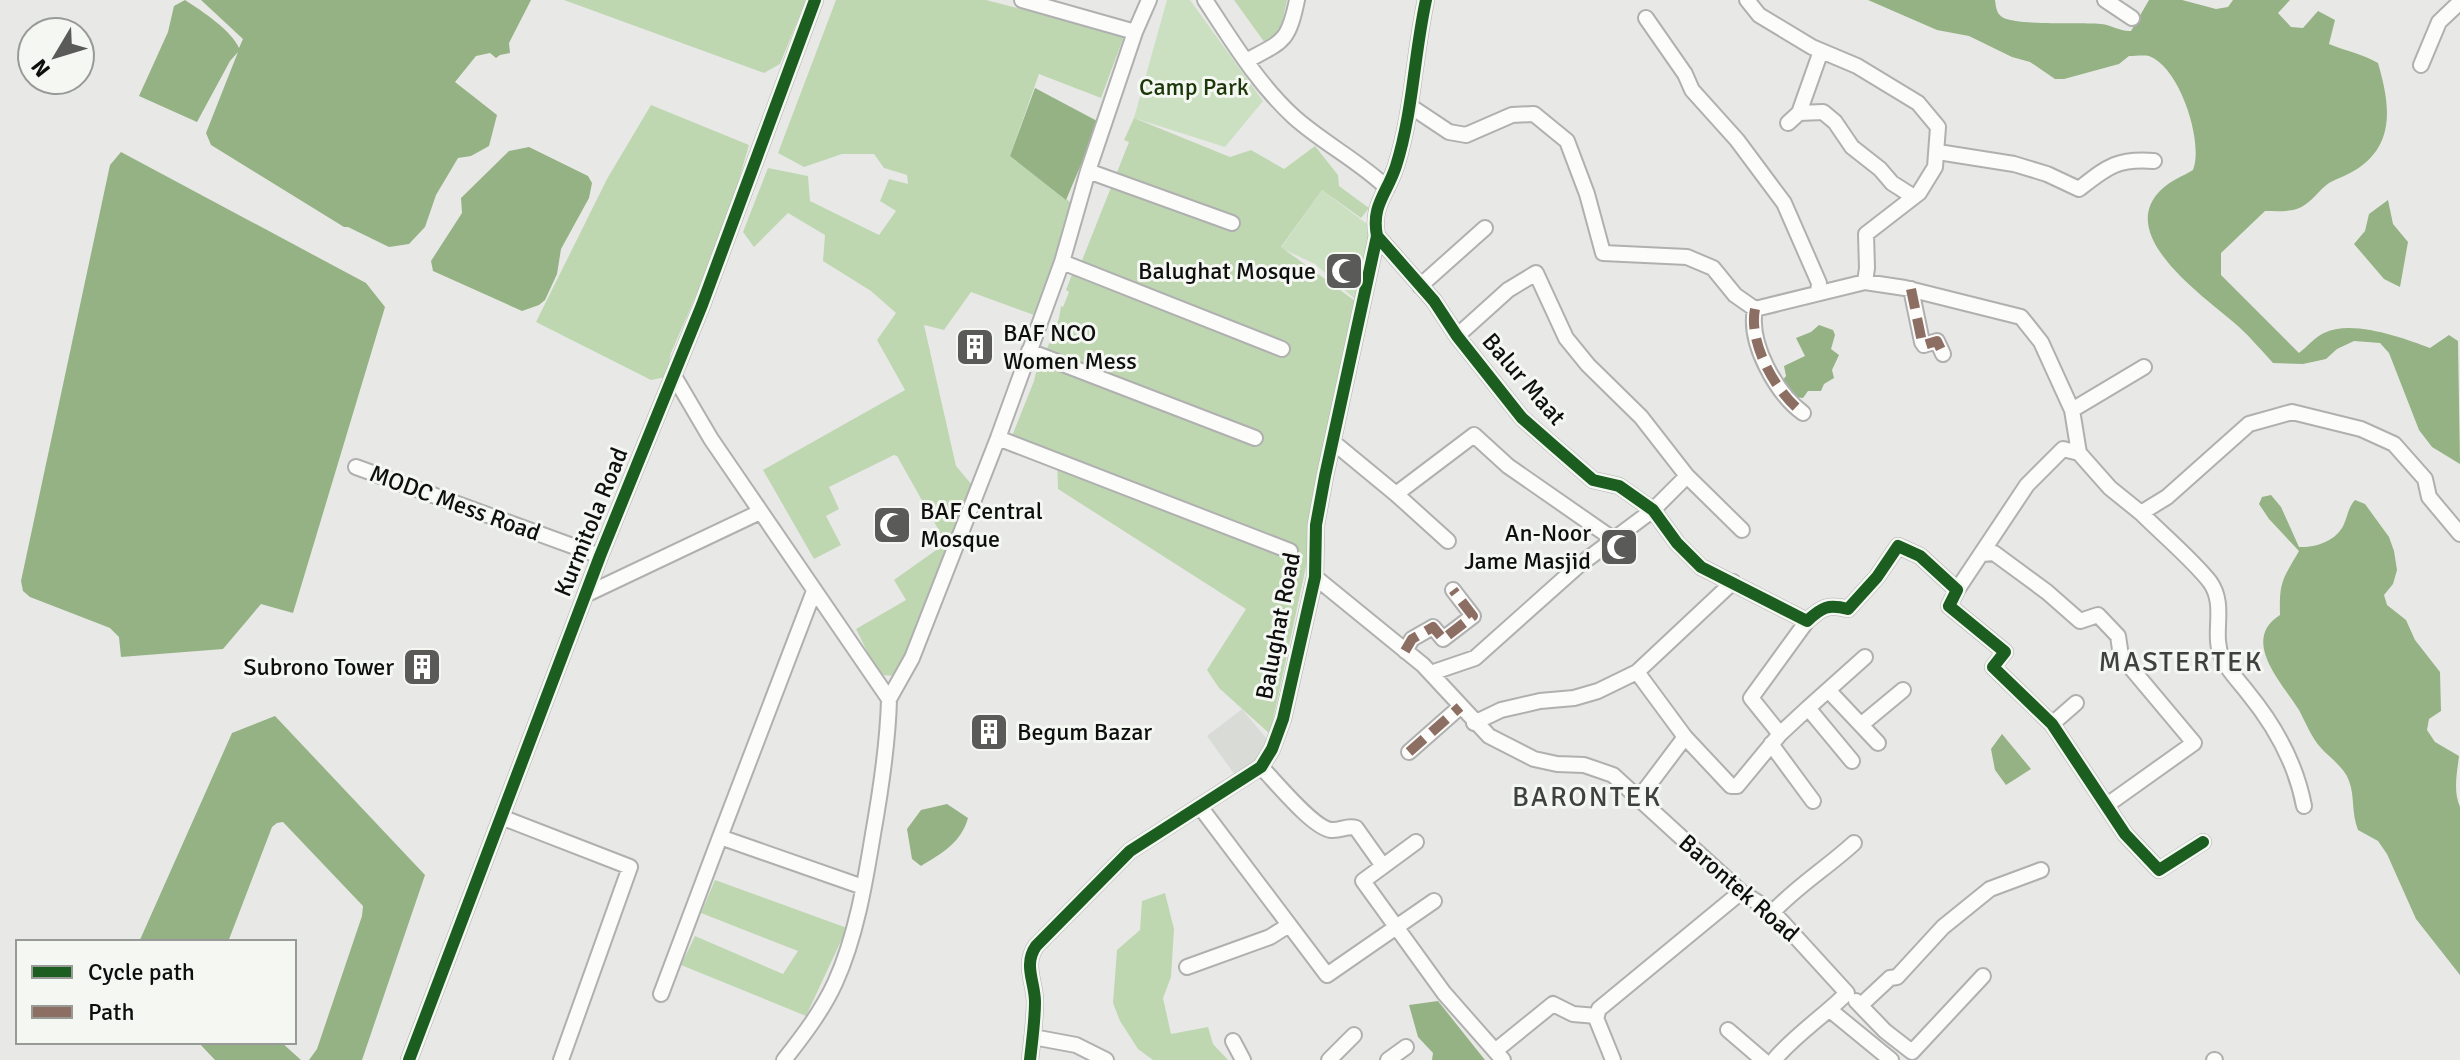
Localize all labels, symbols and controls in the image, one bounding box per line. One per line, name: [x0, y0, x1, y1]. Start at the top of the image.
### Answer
north arrow: [16, 16, 96, 96]
text: N: [25, 54, 56, 82]
park label: Camp Park: [1139, 72, 1249, 102]
mosque icon: Balughat Mosque: [1323, 250, 1365, 292]
place label: Balughat Mosque: [1138, 256, 1316, 286]
place label: BAF NCO Women Mess: [1003, 318, 1137, 376]
building icon: BAF NCO Women Mess: [954, 326, 996, 368]
street label: Balur Maat: [1476, 327, 1572, 431]
street label: Kurmitola Road: [548, 443, 634, 601]
street label: MODC Mess Road: [366, 458, 544, 548]
place label: BAF Central Mosque: [920, 496, 1043, 554]
mosque icon: BAF Central Mosque: [871, 504, 913, 546]
place label: An-Noor Jame Masjid: [1464, 518, 1591, 576]
mosque icon: An-Noor Jame Masjid: [1598, 526, 1640, 568]
street label: Balughat Road: [1249, 550, 1307, 702]
district label: MASTERTEK: [2099, 645, 2263, 679]
building icon: Subrono Tower: [401, 646, 443, 688]
place label: Subrono Tower: [243, 652, 394, 682]
building icon: Begum Bazar: [968, 711, 1010, 753]
place label: Begum Bazar: [1017, 717, 1152, 747]
district label: BARONTEK: [1512, 780, 1662, 814]
street label: Barontek Road: [1673, 828, 1805, 948]
legend: [16, 940, 296, 1044]
text: Cycle path: [88, 957, 195, 987]
text: Path: [88, 997, 134, 1027]

